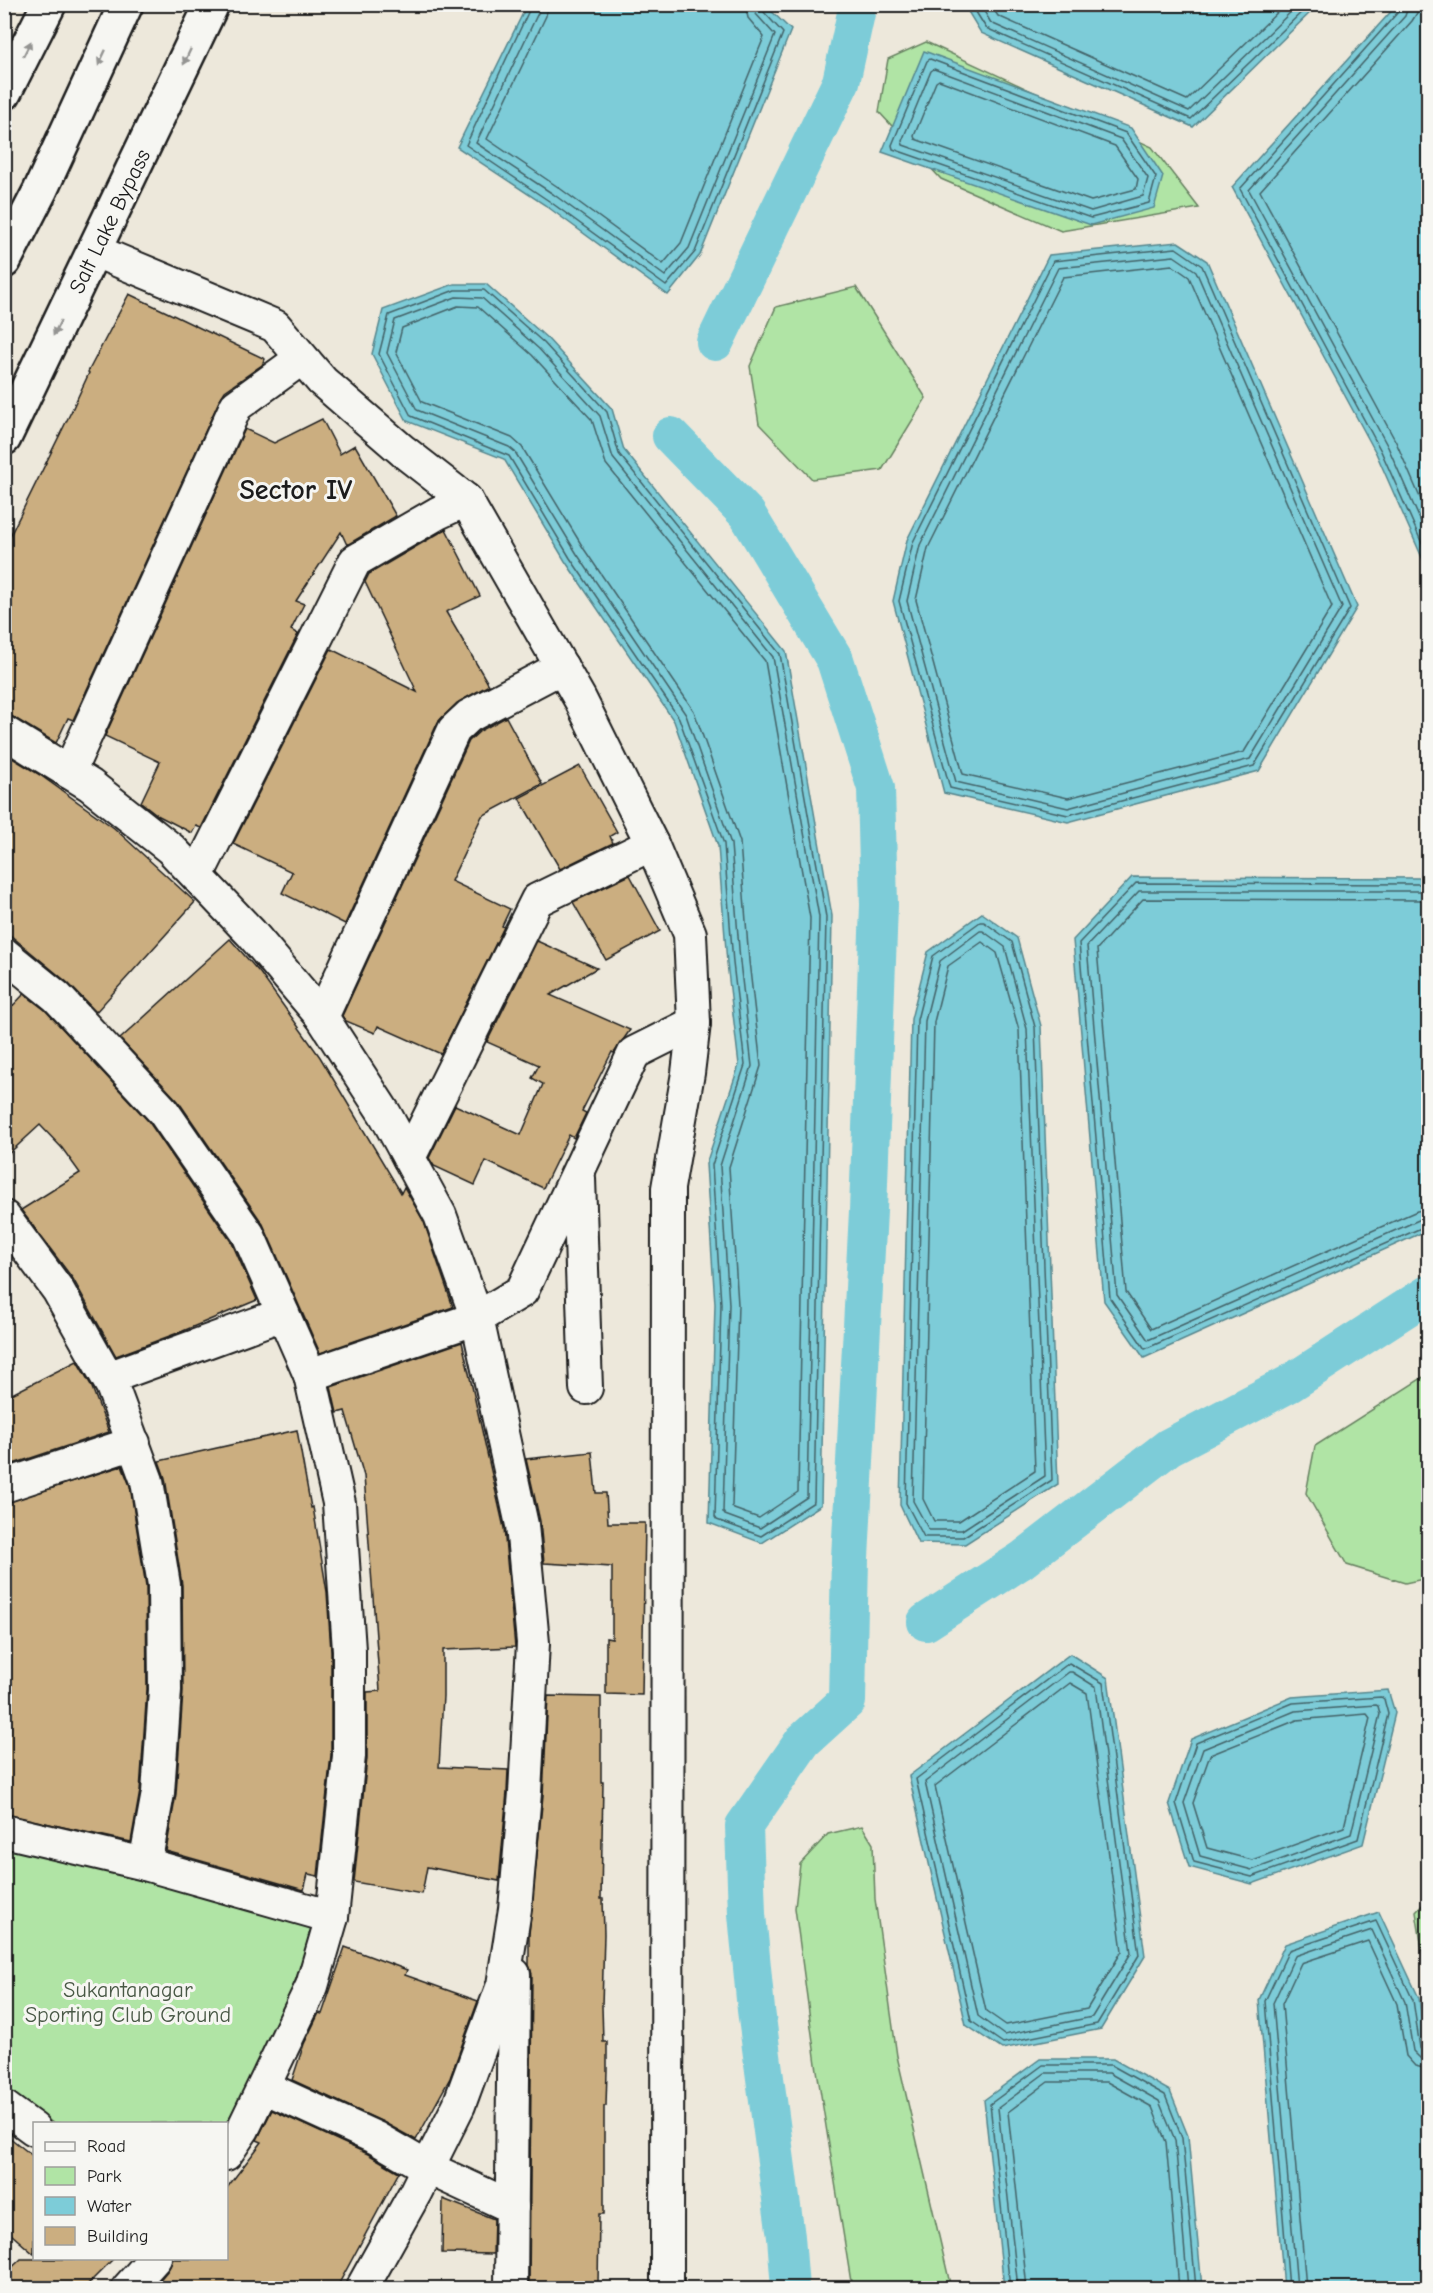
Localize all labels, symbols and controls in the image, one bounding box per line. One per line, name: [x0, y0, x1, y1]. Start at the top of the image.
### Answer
one-way arrow: [22, 40, 31, 57]
one-way arrow: [97, 49, 106, 66]
one-way arrow: [182, 49, 191, 66]
street label: Salt Lake Bypass: [64, 145, 156, 298]
one-way arrow: [53, 320, 62, 337]
district label: Sector IV: [240, 474, 352, 506]
park label: Sukantanagar Sporting Club Ground: [25, 1977, 231, 2028]
legend: [33, 2122, 228, 2260]
text: Road: [87, 2136, 126, 2157]
text: Park: [87, 2166, 122, 2187]
text: Water: [87, 2196, 132, 2217]
text: Building: [87, 2226, 149, 2247]

